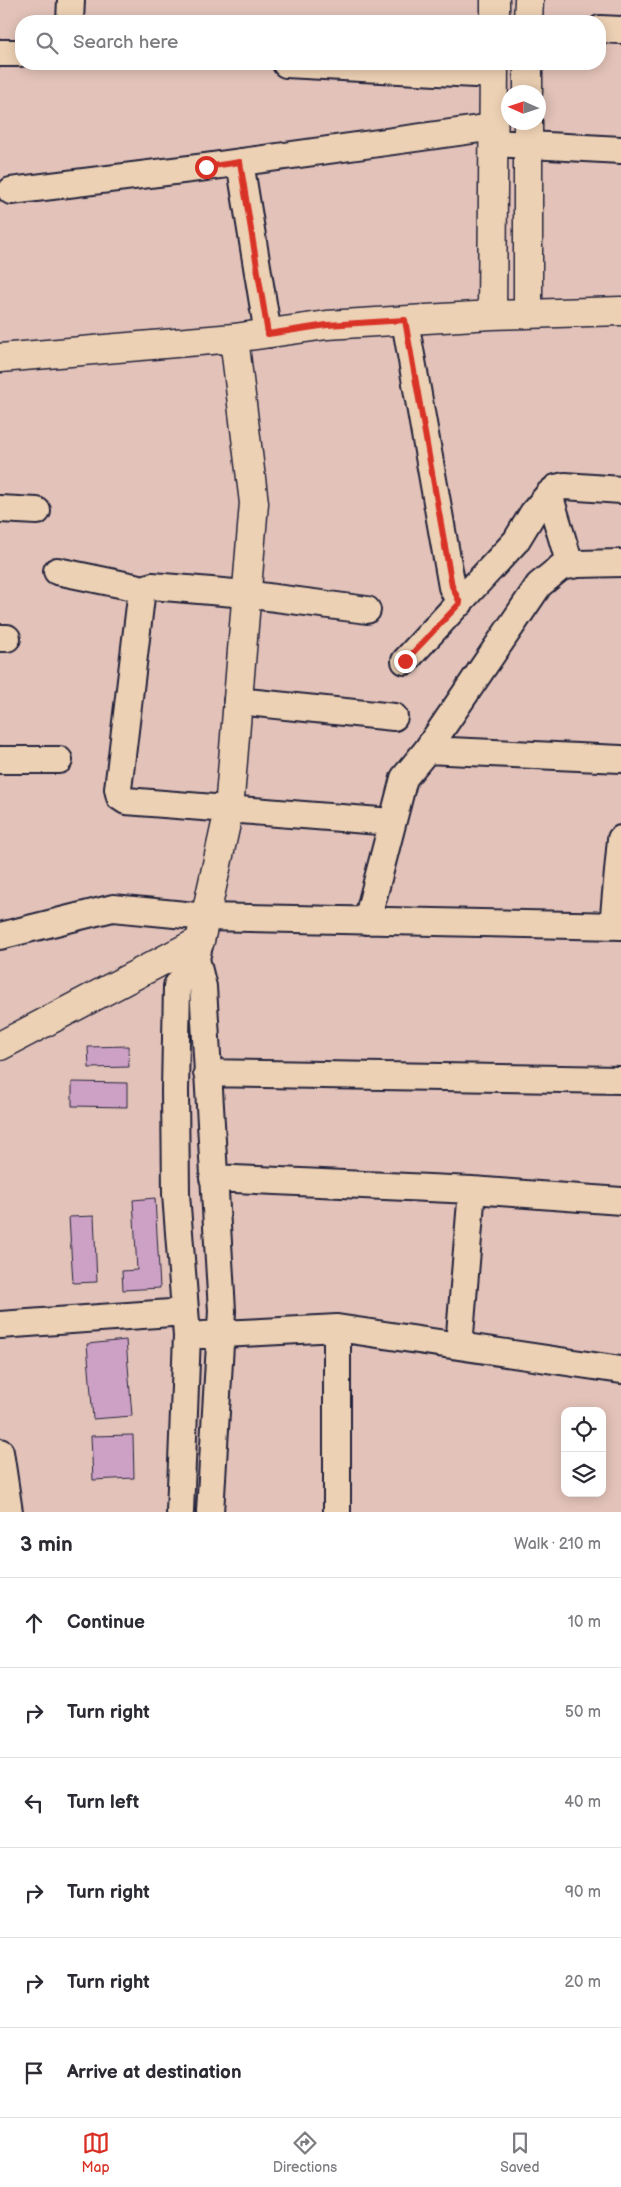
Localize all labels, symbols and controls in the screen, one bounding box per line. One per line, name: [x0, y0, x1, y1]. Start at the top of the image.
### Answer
search box: [15, 15, 606, 70]
icon: search: [33, 29, 61, 57]
text: Search here: [73, 31, 178, 54]
north arrow: [501, 85, 546, 130]
route start: [195, 156, 218, 179]
route end: [394, 650, 417, 673]
map controls: [561, 1407, 606, 1497]
button: locate: [561, 1407, 606, 1452]
button: layers: [561, 1452, 606, 1497]
text: 3 min: [20, 1532, 73, 1557]
text: Walk · 210 m: [514, 1535, 601, 1554]
icon: ahead: [20, 1609, 48, 1637]
text: Continue: [67, 1611, 145, 1634]
text: 10 m: [568, 1613, 601, 1632]
icon: right: [20, 1699, 48, 1727]
text: Turn right: [67, 1701, 150, 1724]
text: 50 m: [565, 1703, 601, 1722]
icon: left: [20, 1789, 48, 1817]
text: Turn left: [67, 1791, 139, 1814]
text: 40 m: [564, 1793, 601, 1812]
icon: right: [20, 1879, 48, 1907]
text: Turn right: [67, 1881, 150, 1904]
text: 90 m: [565, 1883, 601, 1902]
icon: right: [20, 1969, 48, 1997]
text: Turn right: [67, 1971, 150, 1994]
text: 20 m: [565, 1973, 601, 1992]
icon: arrive: [20, 2059, 48, 2087]
text: Arrive at destination: [67, 2061, 242, 2084]
tab: Map: [82, 2129, 110, 2176]
tab: Directions: [273, 2129, 337, 2176]
tab: Saved: [500, 2129, 539, 2176]

